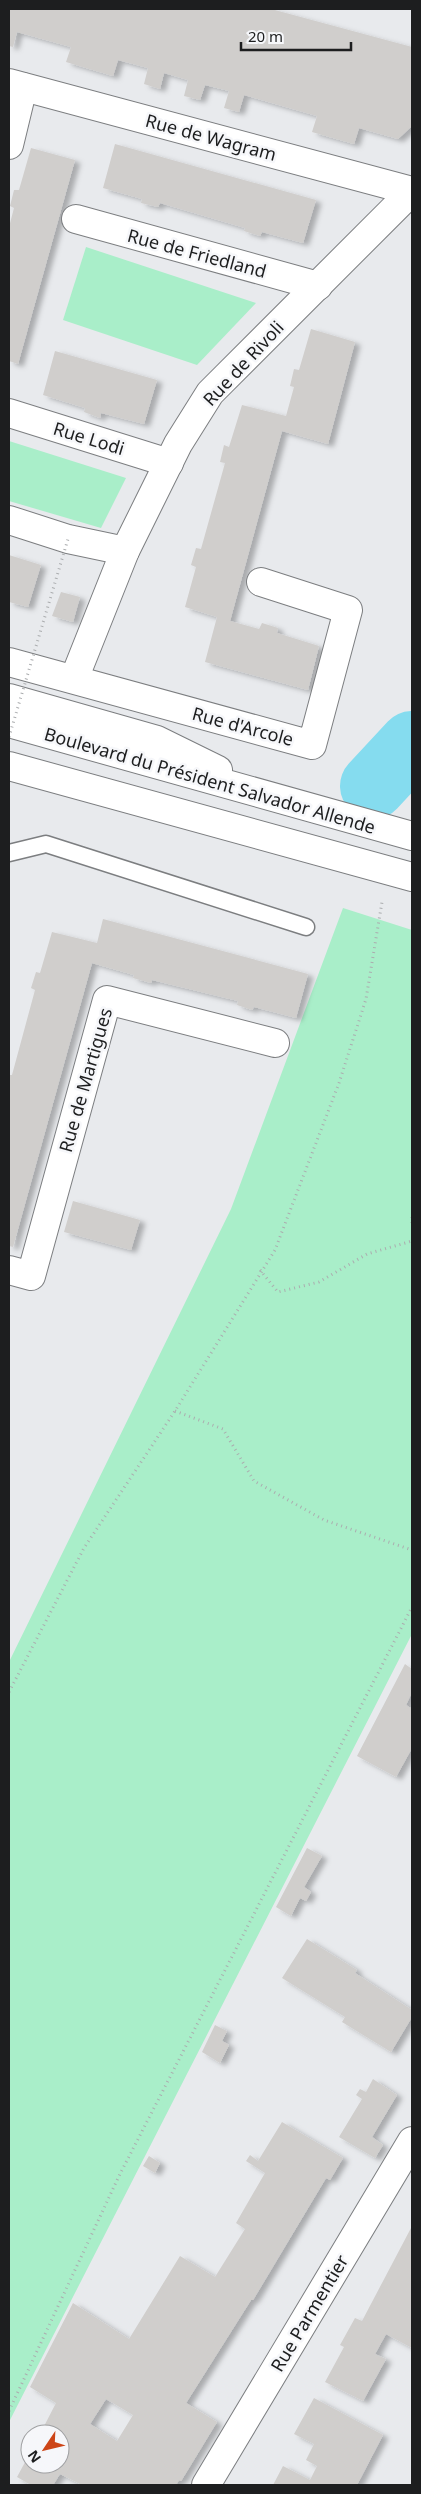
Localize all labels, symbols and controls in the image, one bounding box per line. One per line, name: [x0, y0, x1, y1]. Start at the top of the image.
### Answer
scale bar: [241, 20, 351, 52]
text: 20 m: [248, 26, 283, 46]
street label: Rue de Wagram: [143, 108, 279, 166]
street label: Rue de Friedland: [125, 223, 269, 283]
street label: Rue de Rivoli: [197, 315, 289, 411]
street label: Rue Lodi: [50, 416, 128, 460]
street label: Rue d'Arcole: [190, 701, 296, 751]
street label: Boulevard du Président Salvador Allende: [42, 721, 378, 839]
street label: Rue de Martigues: [53, 1005, 117, 1155]
street label: Rue Parmentier: [265, 2250, 354, 2376]
north arrow: [20, 2424, 70, 2474]
text: N: [23, 2447, 45, 2467]

